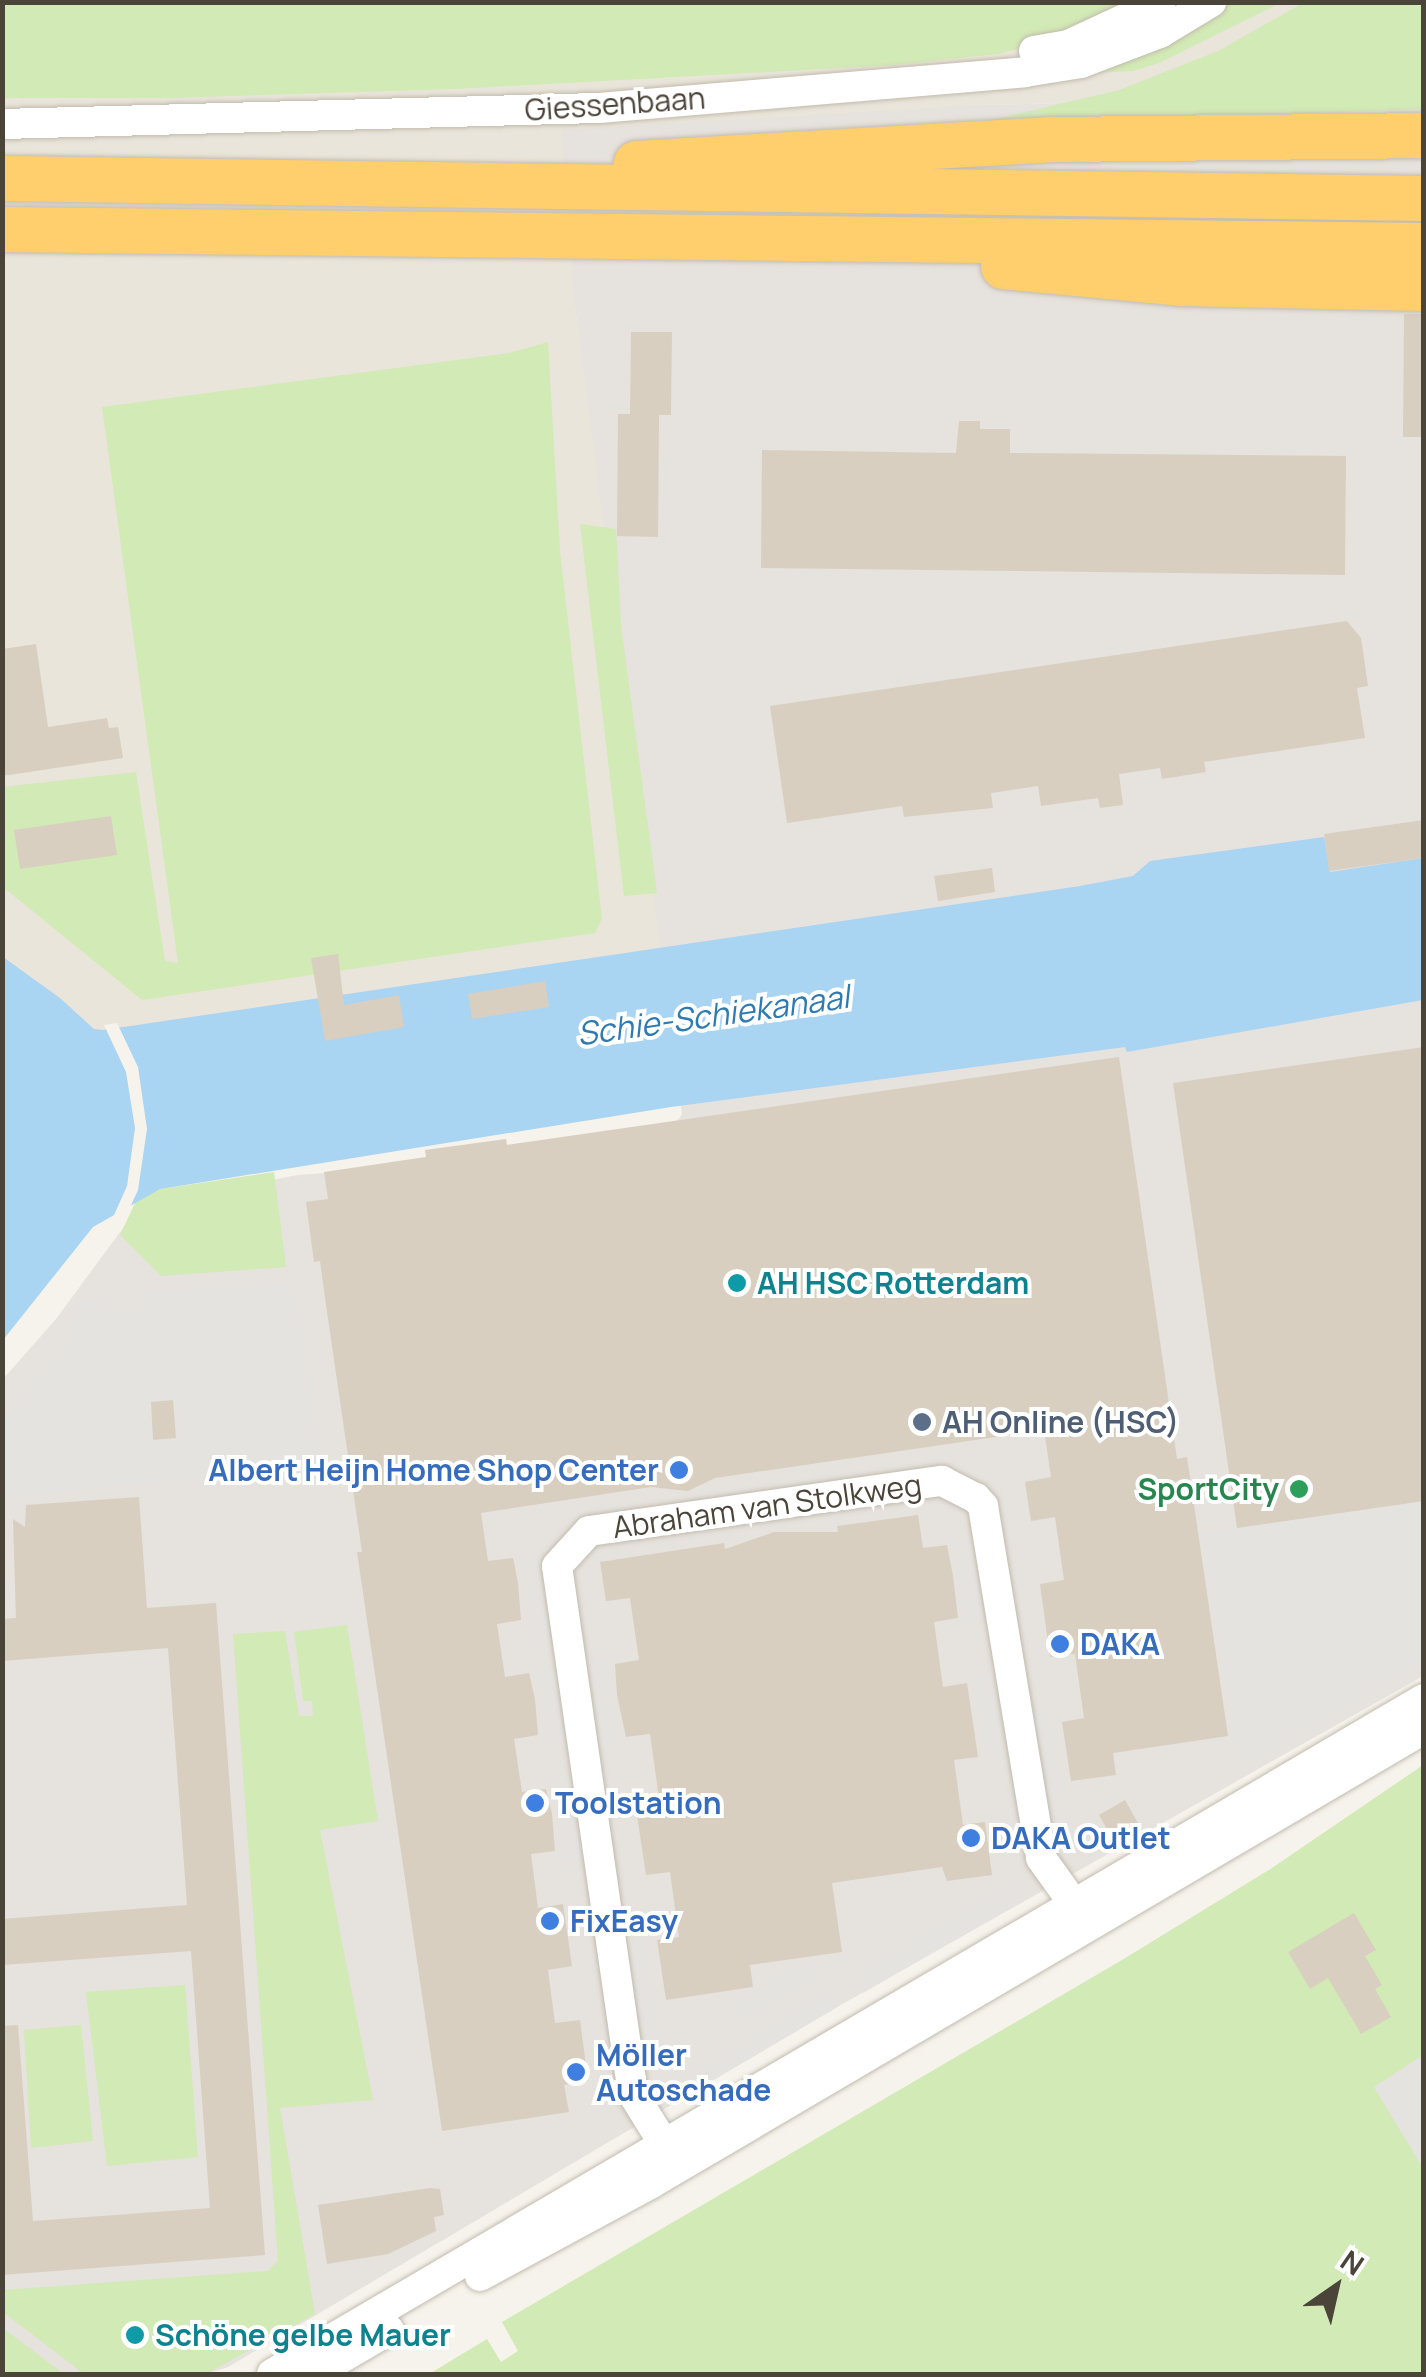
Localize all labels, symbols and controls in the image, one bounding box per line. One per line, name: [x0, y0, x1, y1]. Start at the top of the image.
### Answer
street label: Giessenbaan: [523, 80, 707, 128]
water label: Schie-Schiekanaal: [574, 977, 852, 1053]
place label: AH HSC Rotterdam: [757, 1265, 1029, 1301]
marker: AH HSC Rotterdam: [726, 1272, 748, 1294]
place label: AH Online (HSC): [942, 1404, 1179, 1440]
marker: AH Online (HSC): [911, 1411, 933, 1433]
place label: Albert Heijn Home Shop Center: [208, 1452, 659, 1488]
marker: Albert Heijn Home Shop Center: [668, 1459, 690, 1481]
street label: Abraham van Stolkweg: [610, 1466, 924, 1546]
place label: SportCity: [1137, 1471, 1279, 1507]
marker: SportCity: [1288, 1478, 1310, 1500]
place label: DAKA: [1080, 1626, 1160, 1662]
marker: DAKA: [1049, 1633, 1071, 1655]
place label: Toolstation: [555, 1785, 722, 1821]
marker: Toolstation: [524, 1792, 546, 1814]
place label: DAKA Outlet: [991, 1820, 1171, 1856]
marker: DAKA Outlet: [960, 1827, 982, 1849]
place label: FixEasy: [570, 1903, 678, 1939]
marker: FixEasy: [539, 1910, 561, 1932]
place label: Möller Autoschade: [596, 2037, 771, 2108]
marker: Möller Autoschade: [565, 2061, 587, 2083]
north arrow: [1286, 2237, 1386, 2337]
text: N: [1334, 2241, 1372, 2283]
place label: Schöne gelbe Mauer: [155, 2317, 451, 2353]
marker: Schöne gelbe Mauer: [124, 2324, 146, 2346]

